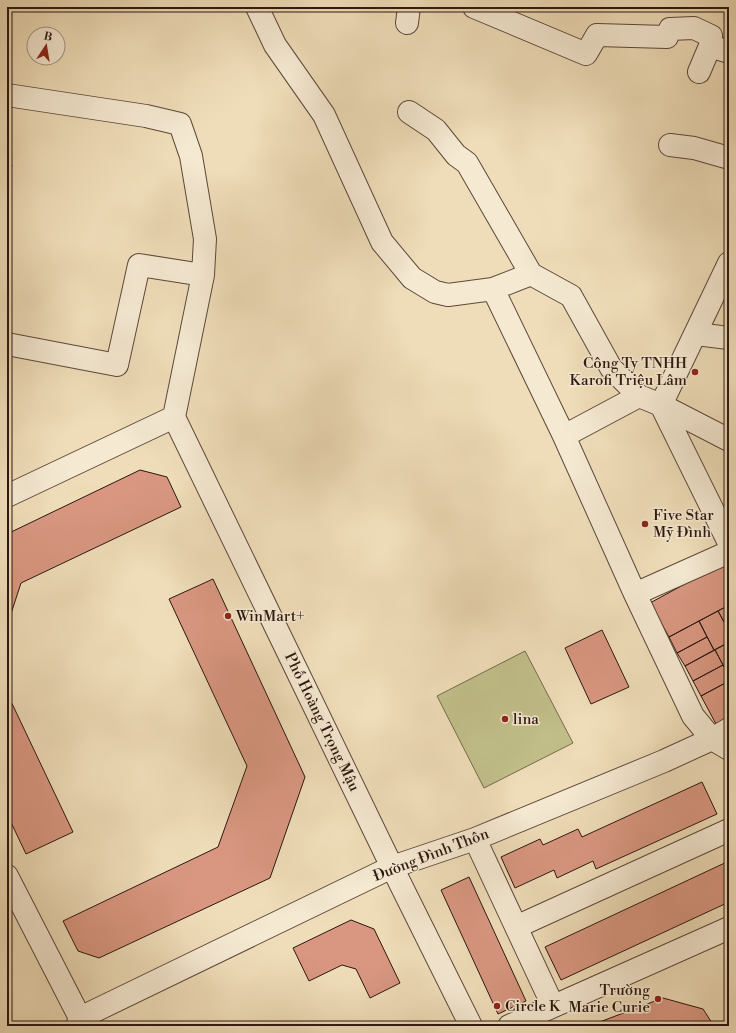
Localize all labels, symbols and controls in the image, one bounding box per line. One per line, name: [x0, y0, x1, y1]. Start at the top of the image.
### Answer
north arrow: [26, 26, 66, 66]
text: B: [42, 29, 53, 45]
place label: Công Ty TNHH Karofi Triệu Lâm: [570, 354, 687, 390]
marker: Công Ty TNHH Karofi Triệu Lâm: [690, 367, 700, 377]
place label: Five Star Mỹ Đình: [653, 506, 714, 542]
marker: Five Star Mỹ Đình: [640, 519, 650, 529]
place label: WinMart+: [235, 607, 305, 626]
marker: WinMart+: [223, 611, 233, 621]
street label: Phố Hoàng Trọng Mậu: [280, 649, 364, 795]
place label: lina: [513, 710, 539, 729]
marker: lina: [500, 714, 510, 724]
street label: Đường Đình Thôn: [370, 824, 492, 886]
place label: Trường Marie Curie: [569, 981, 650, 1017]
marker: Trường Marie Curie: [653, 994, 663, 1004]
place label: Circle K: [505, 997, 561, 1016]
marker: Circle K: [492, 1001, 502, 1011]

